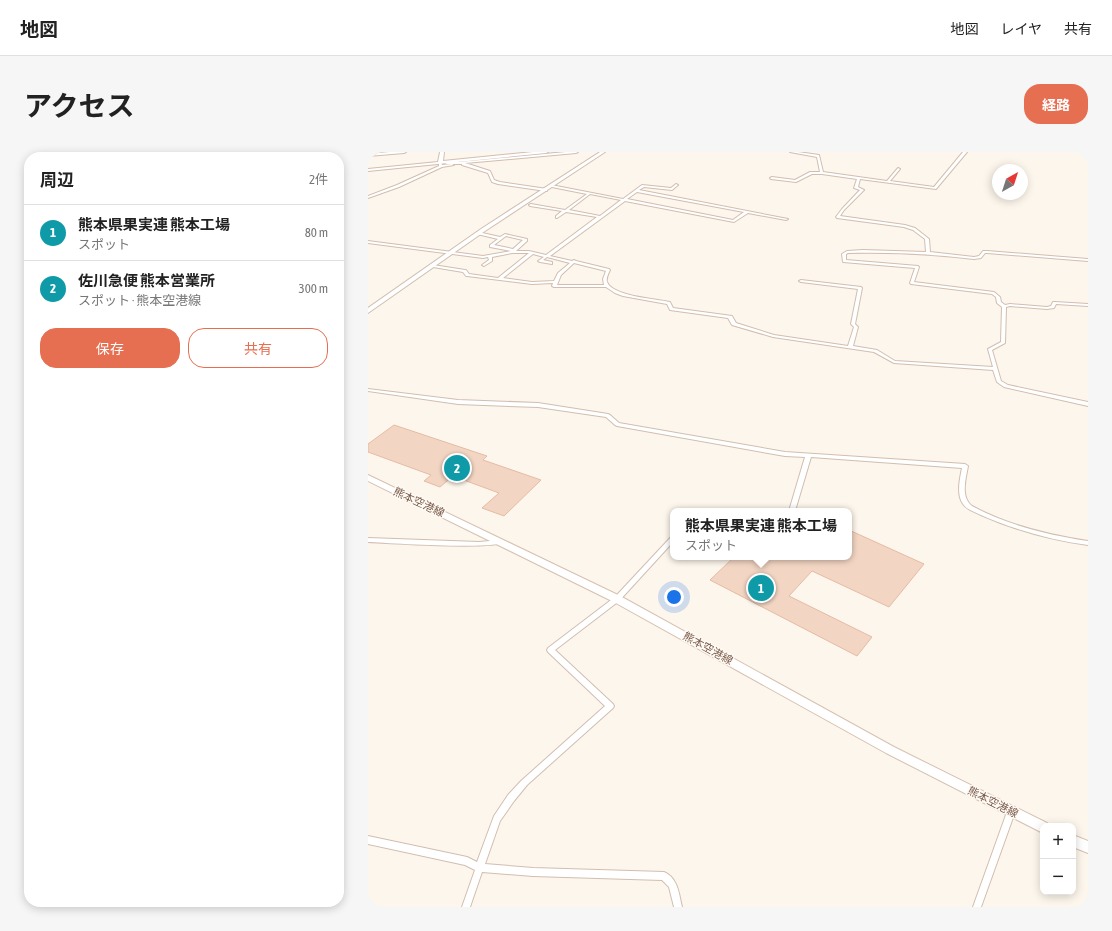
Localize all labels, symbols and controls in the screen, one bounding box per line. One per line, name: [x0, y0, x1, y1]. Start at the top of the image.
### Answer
text: 地図: [20, 18, 58, 40]
text: 地図: [950, 21, 978, 37]
text: レイヤ: [1000, 21, 1042, 37]
text: 共有: [1064, 21, 1092, 37]
button: 経路: [1024, 84, 1088, 124]
text: アクセス: [24, 90, 135, 122]
north arrow: [992, 164, 1028, 200]
text: 周辺: [40, 170, 74, 190]
text: 2件: [309, 172, 328, 187]
text: 熊本県果実連 熊本工場: [78, 216, 230, 233]
text: 1: [50, 225, 56, 240]
text: 80 m: [305, 225, 328, 240]
text: スポット: [78, 237, 130, 252]
text: 佐川急便 熊本営業所: [78, 272, 215, 289]
text: 2: [50, 281, 56, 296]
text: 300 m: [299, 281, 328, 296]
text: スポット · 熊本空港線: [78, 293, 201, 308]
button: 保存: [40, 328, 180, 368]
button: 共有: [188, 328, 328, 368]
pin: 2: [444, 453, 470, 483]
street label: 熊本空港線: [392, 485, 446, 519]
popup: [670, 508, 852, 560]
text: 熊本県果実連 熊本工場: [685, 517, 837, 534]
text: スポット: [685, 538, 737, 553]
pin: 1: [748, 573, 774, 603]
your location: [664, 587, 684, 607]
street label: 熊本空港線: [681, 629, 735, 667]
street label: 熊本空港線: [966, 784, 1020, 820]
map controls: [1040, 823, 1076, 895]
button: +: [1040, 823, 1076, 859]
button: −: [1040, 859, 1076, 895]

